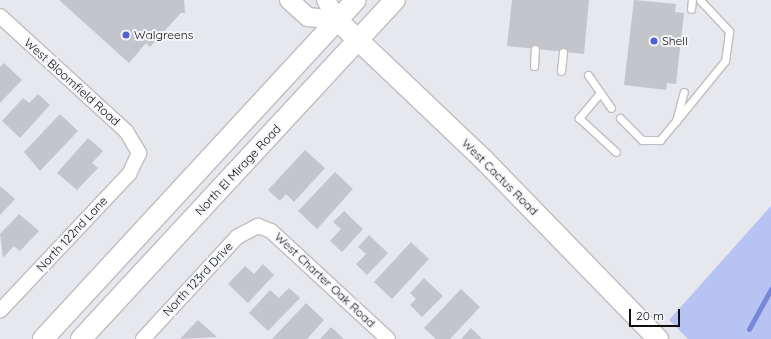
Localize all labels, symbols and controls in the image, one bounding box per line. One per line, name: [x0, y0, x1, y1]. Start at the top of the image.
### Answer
place label: Walgreens: [134, 28, 193, 42]
marker: Walgreens: [121, 30, 131, 40]
place label: Shell: [662, 34, 688, 48]
street label: West Bloomfield Road: [21, 35, 123, 129]
marker: Shell: [649, 36, 659, 46]
street label: North El Mirage Road: [192, 122, 284, 218]
street label: West Cactus Road: [459, 136, 541, 218]
street label: North 122nd Lane: [34, 193, 110, 275]
street label: West Charter Oak Road: [272, 230, 378, 330]
street label: North 123rd Drive: [160, 239, 236, 319]
scale bar: [631, 301, 682, 327]
text: 20 m: [636, 308, 664, 323]

